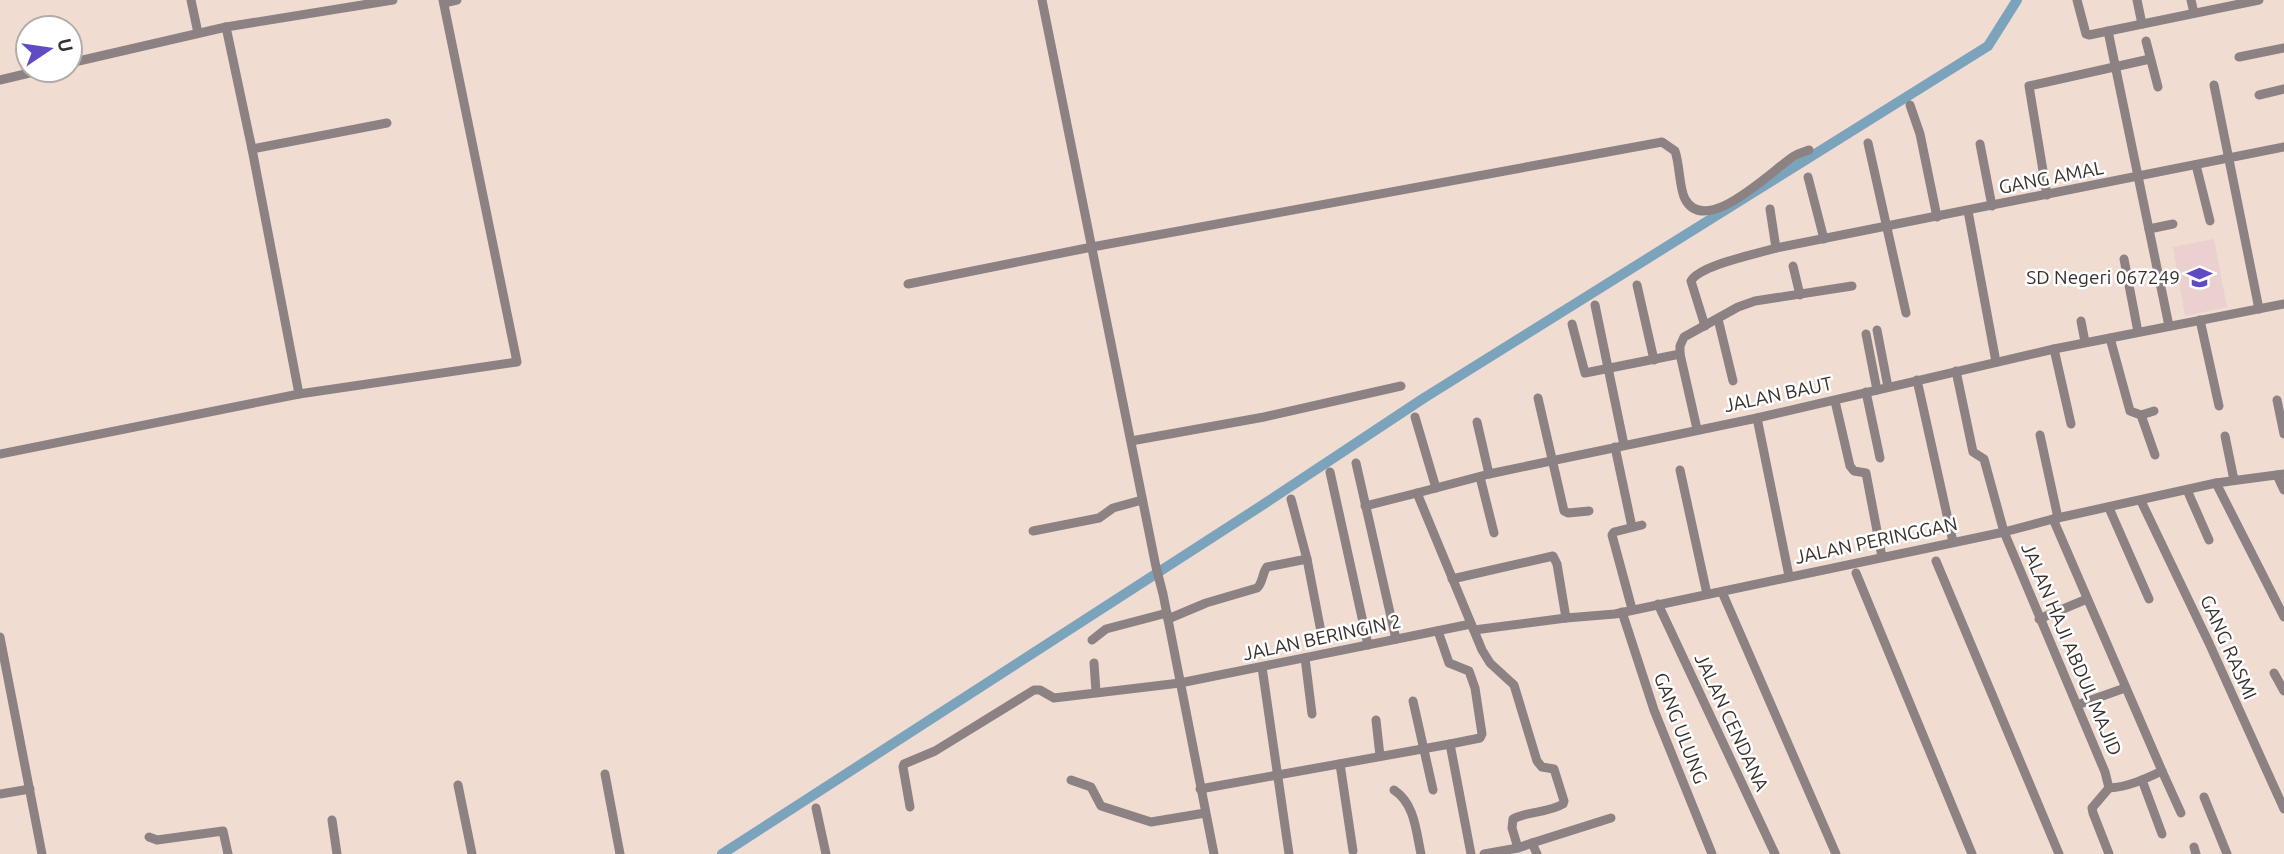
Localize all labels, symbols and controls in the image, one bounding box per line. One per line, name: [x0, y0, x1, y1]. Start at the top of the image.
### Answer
north arrow: [14, 14, 84, 84]
text: U: [53, 36, 78, 54]
street label: GANG AMAL: [1997, 156, 2106, 198]
school or university icon: SD Negeri 067249: [2186, 263, 2214, 291]
place label: SD Negeri 067249: [2026, 266, 2180, 288]
street label: JALAN BAUT: [1722, 372, 1835, 416]
street label: JALAN PERINGGAN: [1793, 512, 1959, 568]
street label: JALAN HAJI ABDUL MAJID: [2017, 539, 2127, 759]
street label: GANG RASMI: [2196, 591, 2262, 703]
street label: JALAN BERINGIN 2: [1241, 609, 1403, 665]
street label: JALAN CENDANA: [1690, 650, 1774, 795]
street label: GANG ULUNG: [1650, 669, 1712, 787]

